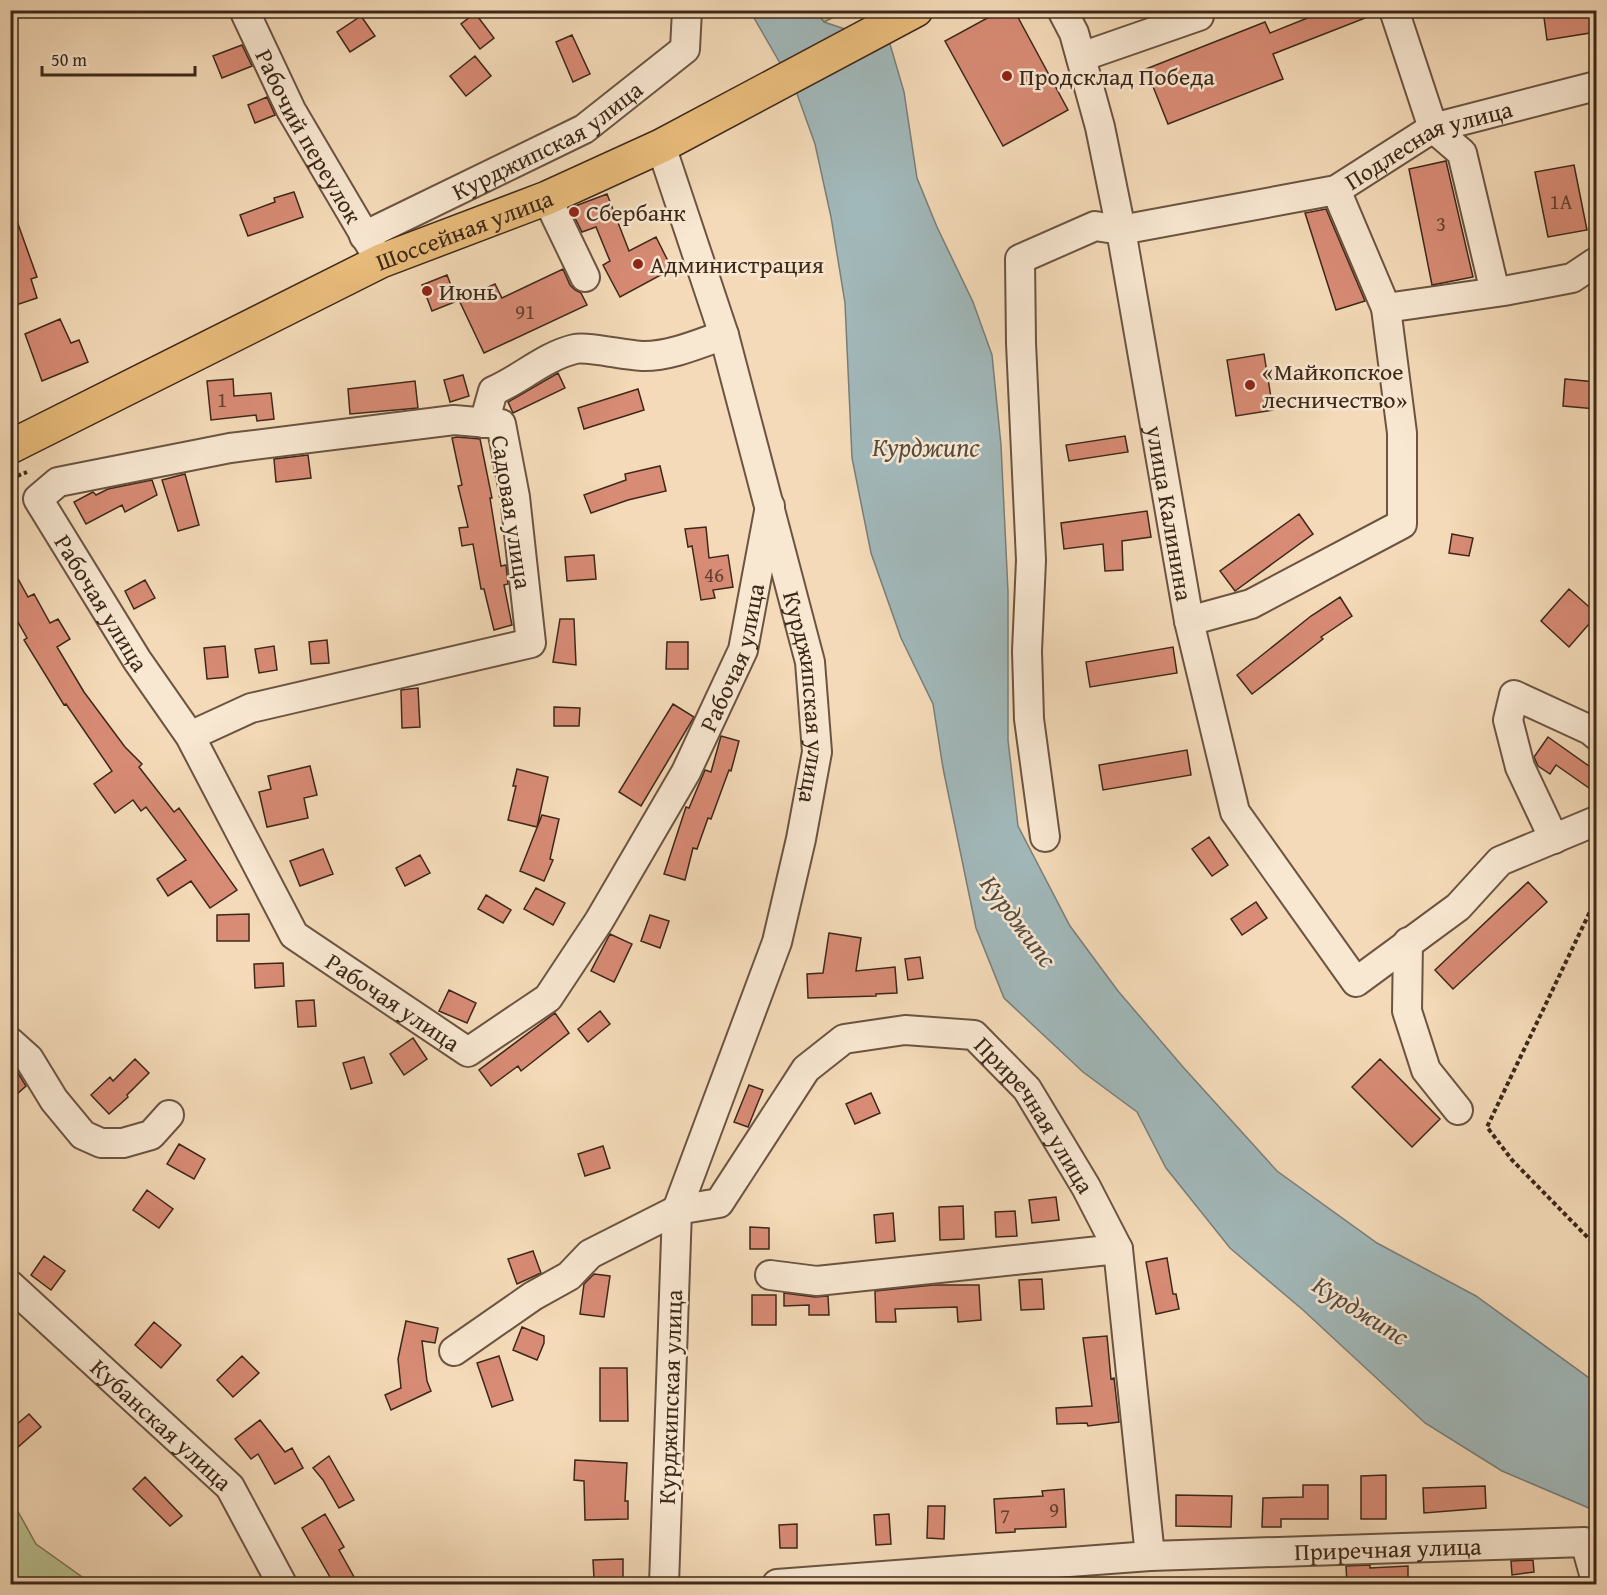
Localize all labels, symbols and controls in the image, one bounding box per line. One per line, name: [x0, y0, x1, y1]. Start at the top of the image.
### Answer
scale bar: [42, 39, 195, 77]
street label: Рабочий переулок: [247, 43, 372, 230]
text: 50 m: [51, 46, 87, 73]
place label: Продсклад Победа: [1019, 59, 1215, 94]
marker: Продсклад Победа: [1000, 69, 1014, 83]
street label: Курджипская улица: [446, 71, 650, 208]
street label: Подлесная улица: [1337, 91, 1517, 198]
street label: Шоссейная улица: [371, 180, 558, 279]
house number: 1А: [1550, 186, 1573, 217]
place label: Сбербанк: [586, 195, 686, 230]
marker: Сбербанк: [567, 205, 581, 219]
house number: 3: [1436, 208, 1446, 239]
place label: Администрация: [650, 247, 824, 282]
marker: Администрация: [631, 257, 645, 271]
place label: Июнь: [439, 274, 498, 309]
marker: Июнь: [420, 284, 434, 298]
house number: 91: [515, 296, 535, 327]
place label: «Майкопское лесничество»: [1262, 354, 1407, 417]
marker: «Майкопское лесничество»: [1243, 378, 1257, 392]
house number: 1: [217, 384, 227, 415]
street label: улица Калинина: [1138, 422, 1203, 604]
water label: Курджипс: [872, 427, 980, 466]
street label: Садовая улица: [483, 433, 542, 592]
street label: Рабочая улица: [46, 527, 158, 679]
house number: 46: [704, 559, 724, 590]
street label: Рабочая улица: [690, 580, 773, 737]
street label: Курджипская улица: [775, 587, 834, 807]
water label: Курджипс: [971, 866, 1067, 976]
street label: Рабочая улица: [319, 944, 468, 1060]
street label: Приречная улица: [967, 1028, 1104, 1201]
water label: Курджипс: [1305, 1265, 1417, 1355]
street label: Курджипская улица: [649, 1288, 691, 1505]
street label: Кубанская улица: [83, 1350, 241, 1499]
house number: 9: [1049, 1494, 1059, 1525]
house number: 7: [1000, 1500, 1010, 1531]
street label: Приречная улица: [1294, 1528, 1483, 1569]

